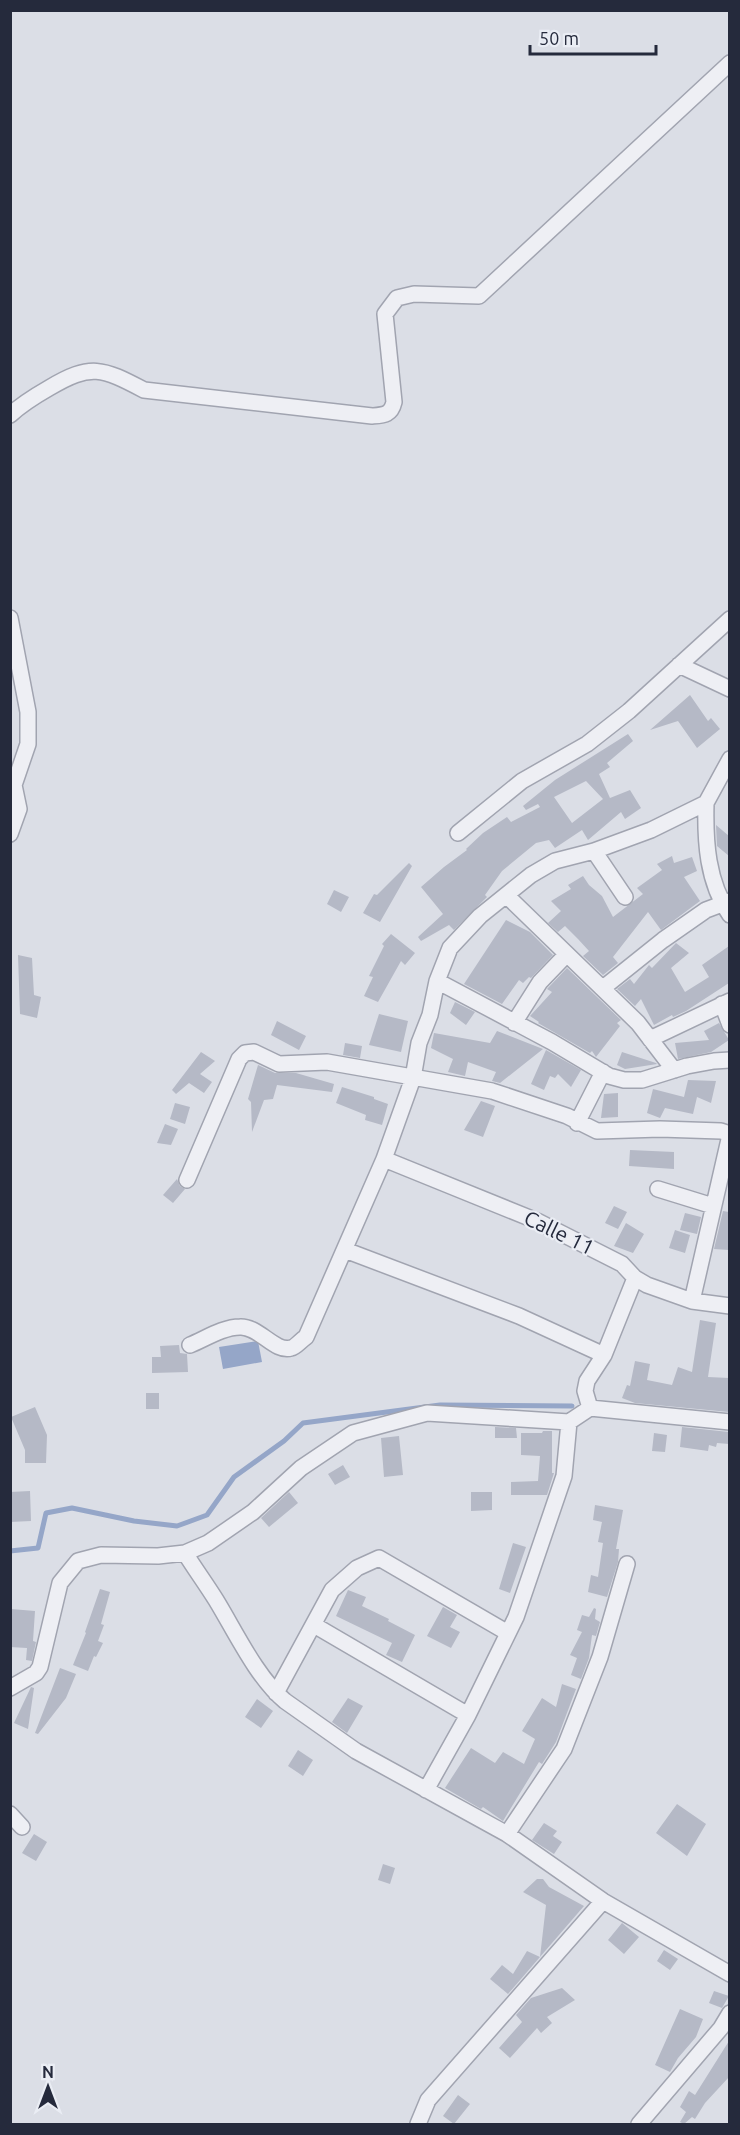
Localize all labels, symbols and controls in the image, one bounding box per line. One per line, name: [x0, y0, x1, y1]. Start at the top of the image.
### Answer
scale bar: [530, 18, 656, 56]
text: 50 m: [539, 28, 579, 48]
street label: Calle 11: [521, 1205, 598, 1259]
north arrow: [18, 2057, 78, 2117]
text: N: [42, 2063, 54, 2081]

